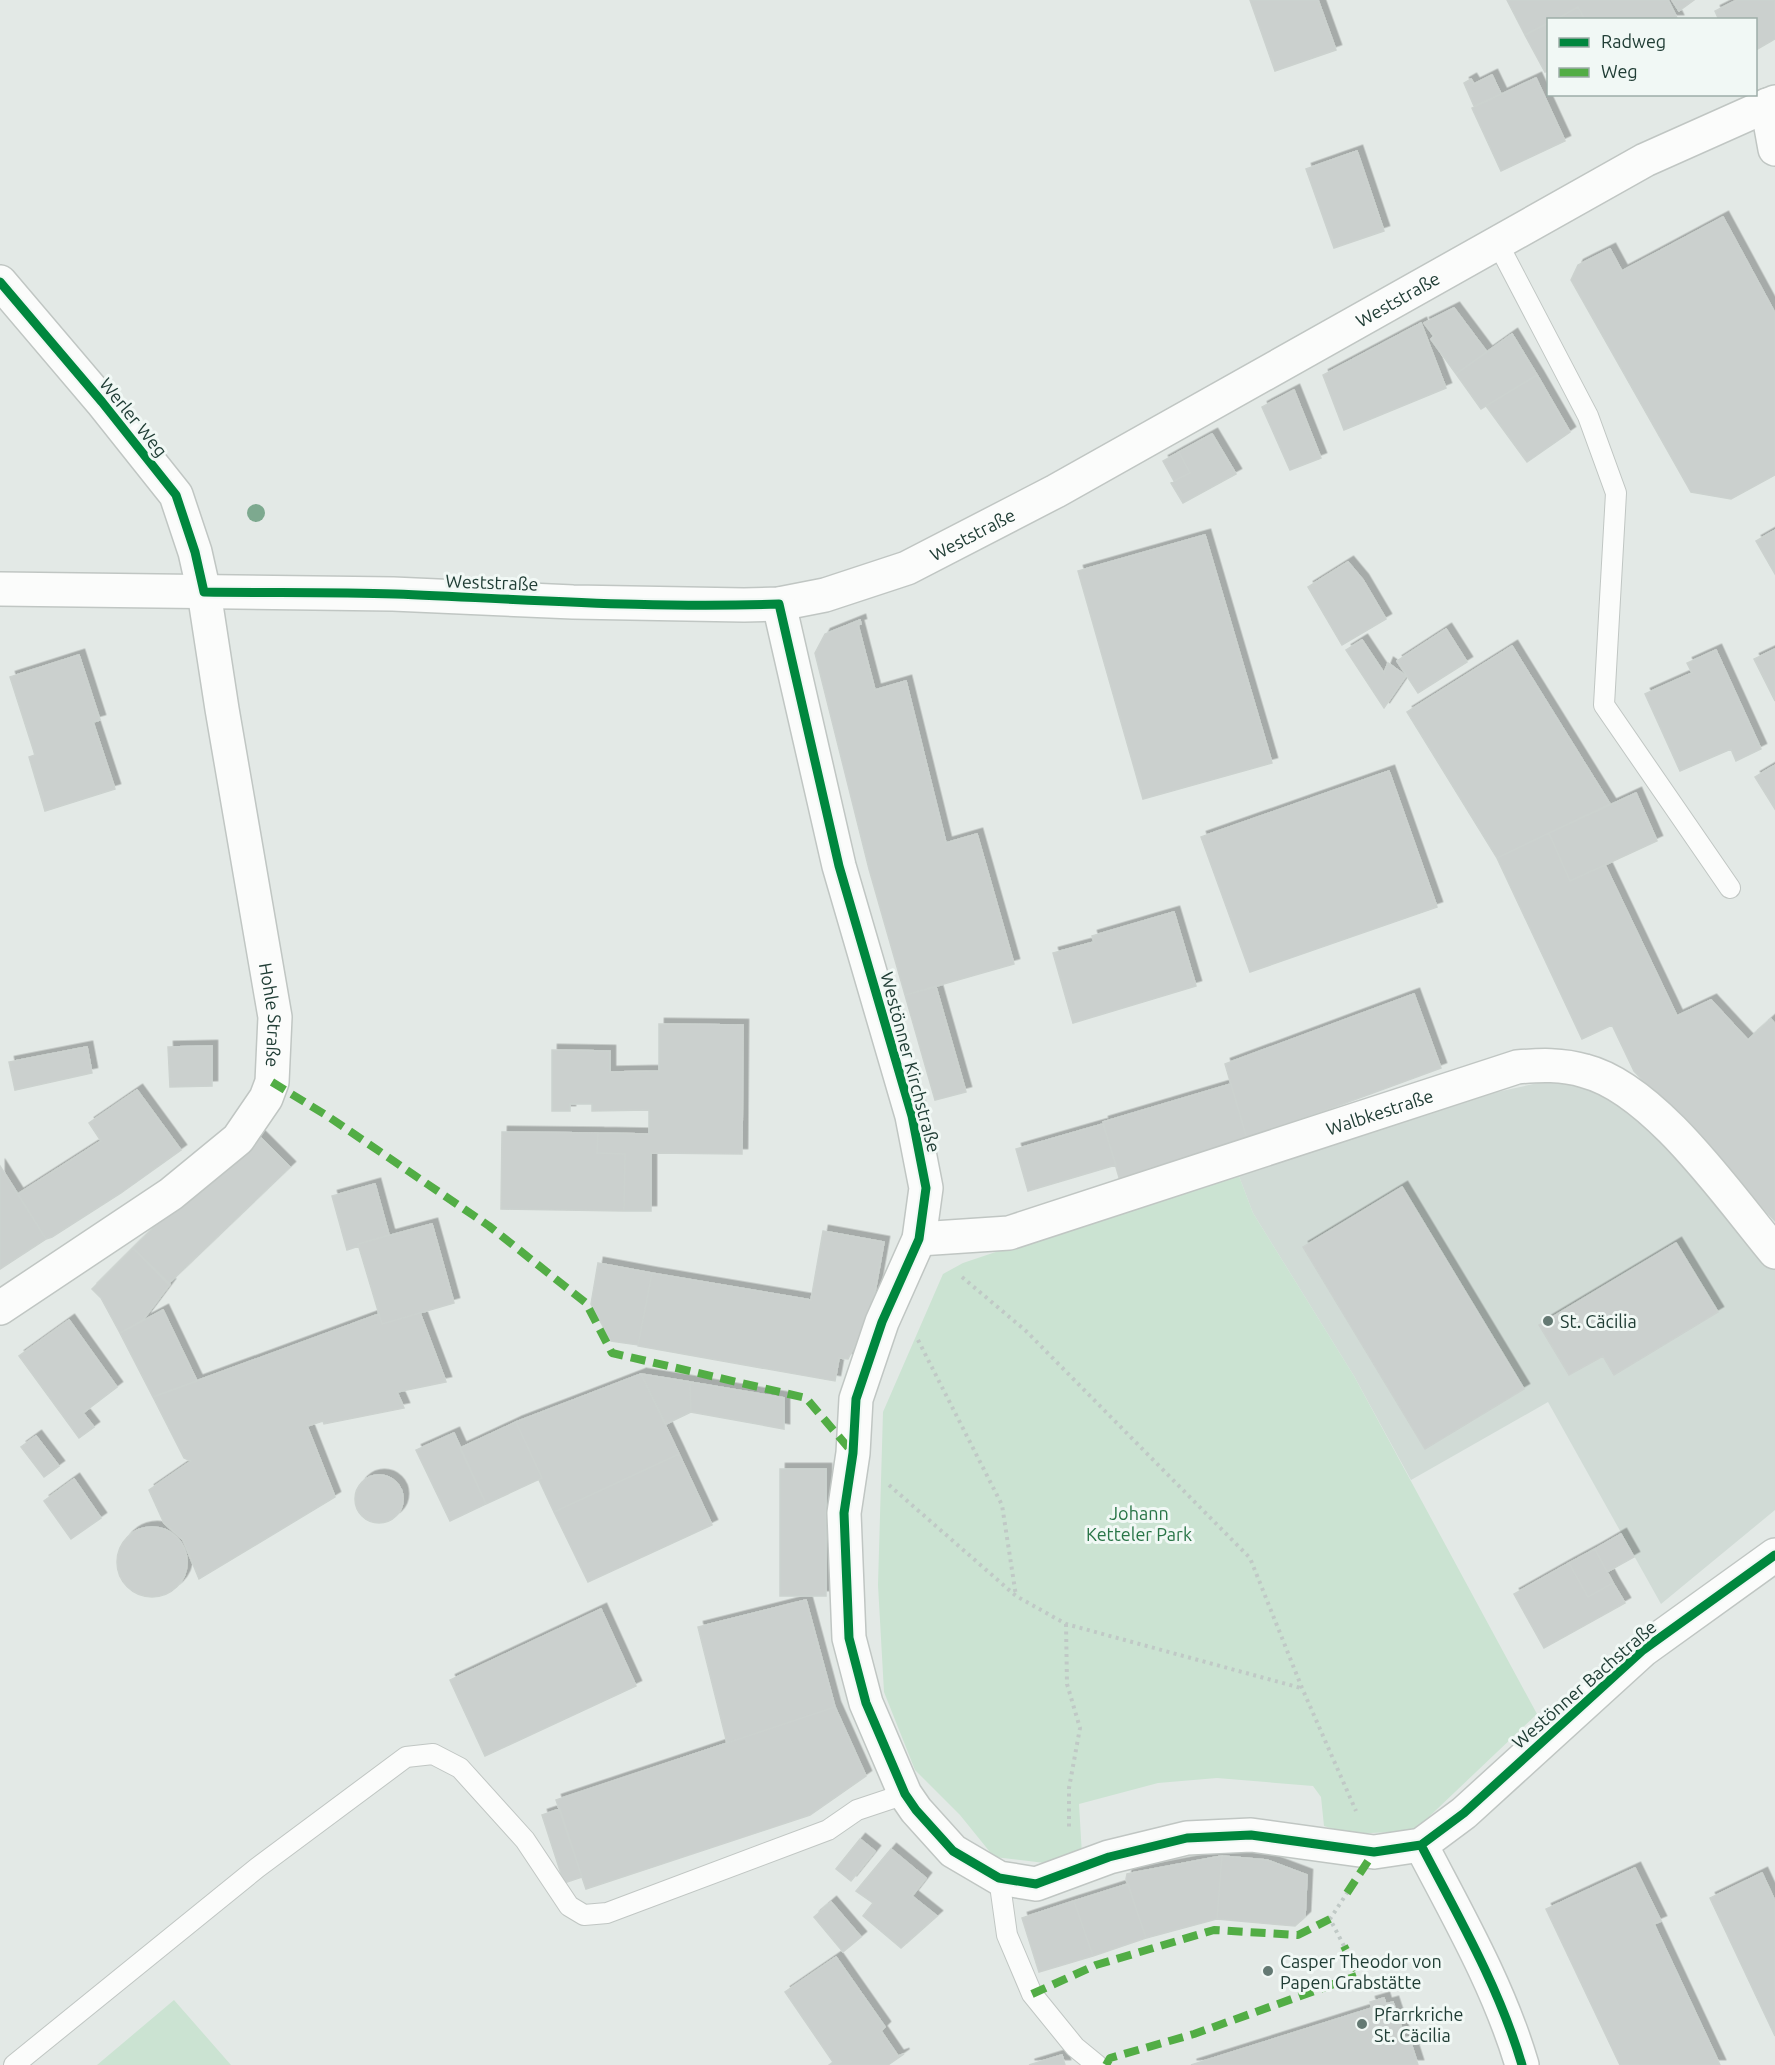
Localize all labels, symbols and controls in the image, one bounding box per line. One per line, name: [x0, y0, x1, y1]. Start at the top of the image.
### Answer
legend: [1547, 18, 1757, 96]
text: Radweg: [1601, 31, 1666, 51]
text: Weg: [1601, 61, 1638, 81]
street label: Weststraße: [1352, 268, 1443, 331]
street label: Werler Weg: [96, 374, 172, 460]
street label: Weststraße: [926, 504, 1018, 564]
street label: Weststraße: [445, 570, 539, 594]
street label: Hohle Straße: [256, 961, 285, 1068]
street label: Westönner Kirchstraße: [877, 970, 945, 1154]
street label: Walbkestraße: [1324, 1085, 1436, 1139]
place label: St. Cäcilia: [1560, 1311, 1637, 1331]
marker: St. Cäcilia: [1541, 1314, 1555, 1328]
park label: Johann Ketteler Park: [1086, 1503, 1192, 1544]
street label: Westönner Bachstraße: [1508, 1616, 1660, 1752]
place label: Casper Theodor von Papen Grabstätte: [1280, 1951, 1442, 1992]
marker: Casper Theodor von Papen Grabstätte: [1261, 1964, 1275, 1978]
place label: Pfarrkriche St. Cäcilia: [1374, 2004, 1463, 2045]
marker: Pfarrkriche St. Cäcilia: [1355, 2017, 1369, 2031]

